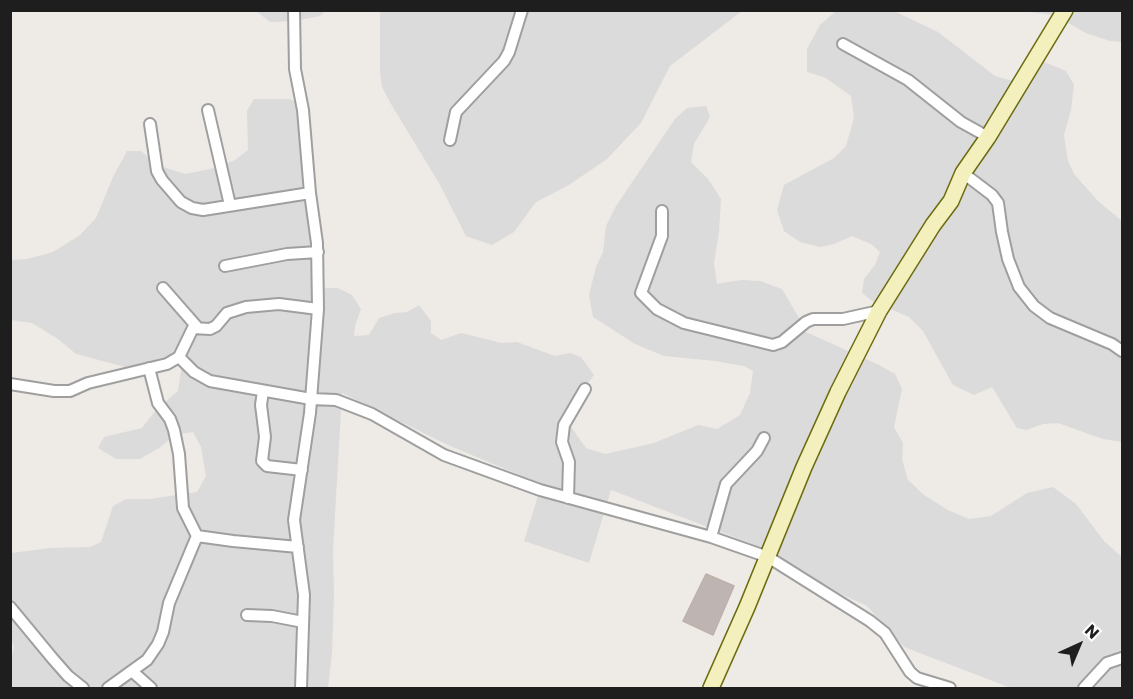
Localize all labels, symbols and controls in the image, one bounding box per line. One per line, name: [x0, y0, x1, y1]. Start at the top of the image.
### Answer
north arrow: [1049, 615, 1109, 675]
text: N: [1080, 619, 1104, 644]

